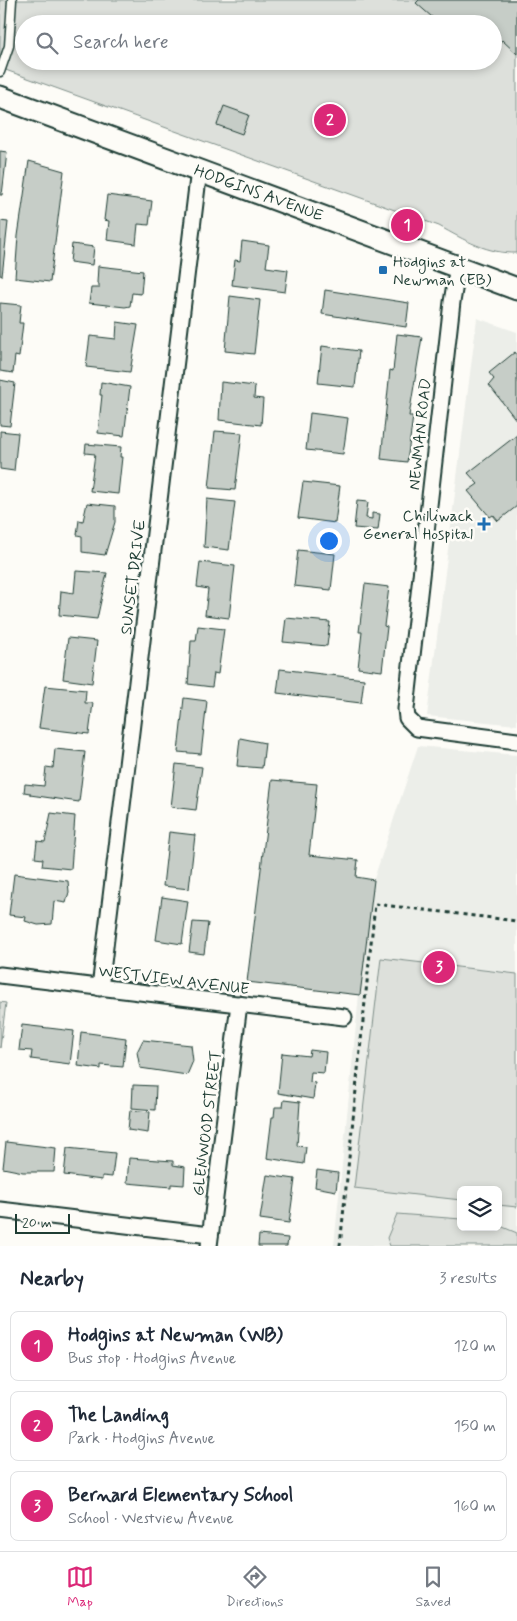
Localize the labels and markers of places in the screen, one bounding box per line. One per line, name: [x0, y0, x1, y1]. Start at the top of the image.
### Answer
pin: 2: [314, 101, 346, 139]
pin: 1: [391, 206, 423, 244]
place label: Hodgins at Newman (EB): [393, 252, 492, 291]
marker: Hodgins at Newman (EB): [377, 264, 389, 276]
place label: Chilliwack General Hospital: [363, 506, 473, 545]
marker: Chilliwack General Hospital: [477, 517, 491, 531]
pin: 3: [423, 948, 455, 986]

